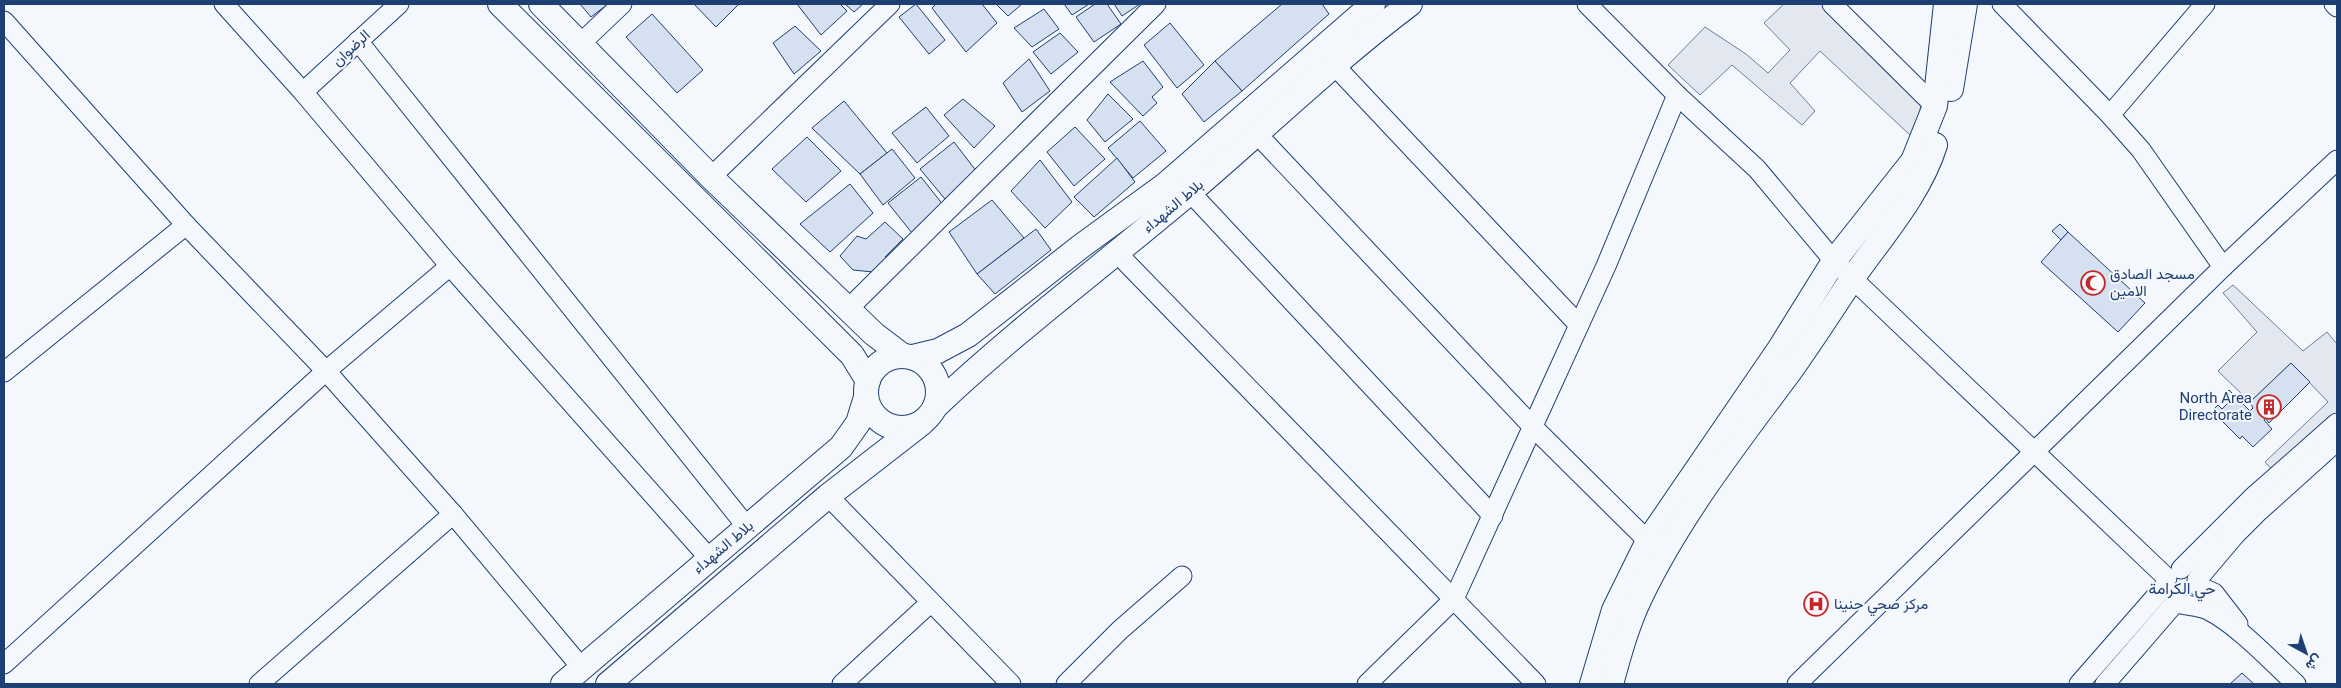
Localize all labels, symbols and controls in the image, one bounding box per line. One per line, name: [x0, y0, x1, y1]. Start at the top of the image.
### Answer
street label: الرضوان: [328, 26, 374, 70]
street label: بلاط الشهداء: [1139, 175, 1207, 237]
place label: مسجد الصادق الامين: [2110, 265, 2195, 301]
mosque icon: مسجد الصادق الامين: [2080, 270, 2106, 296]
place label: North Area Directorate: [2179, 389, 2252, 424]
building icon: North Area Directorate: [2256, 394, 2282, 420]
street label: بلاط الشهداء: [689, 516, 757, 578]
district label: حي الكرامة: [2148, 579, 2216, 602]
hospital icon: مركز صحي حنينا: [1803, 591, 1829, 617]
place label: مركز صحي حنينا: [1834, 595, 1928, 617]
north arrow: [2281, 628, 2331, 678]
text: ش: [2302, 651, 2326, 675]

